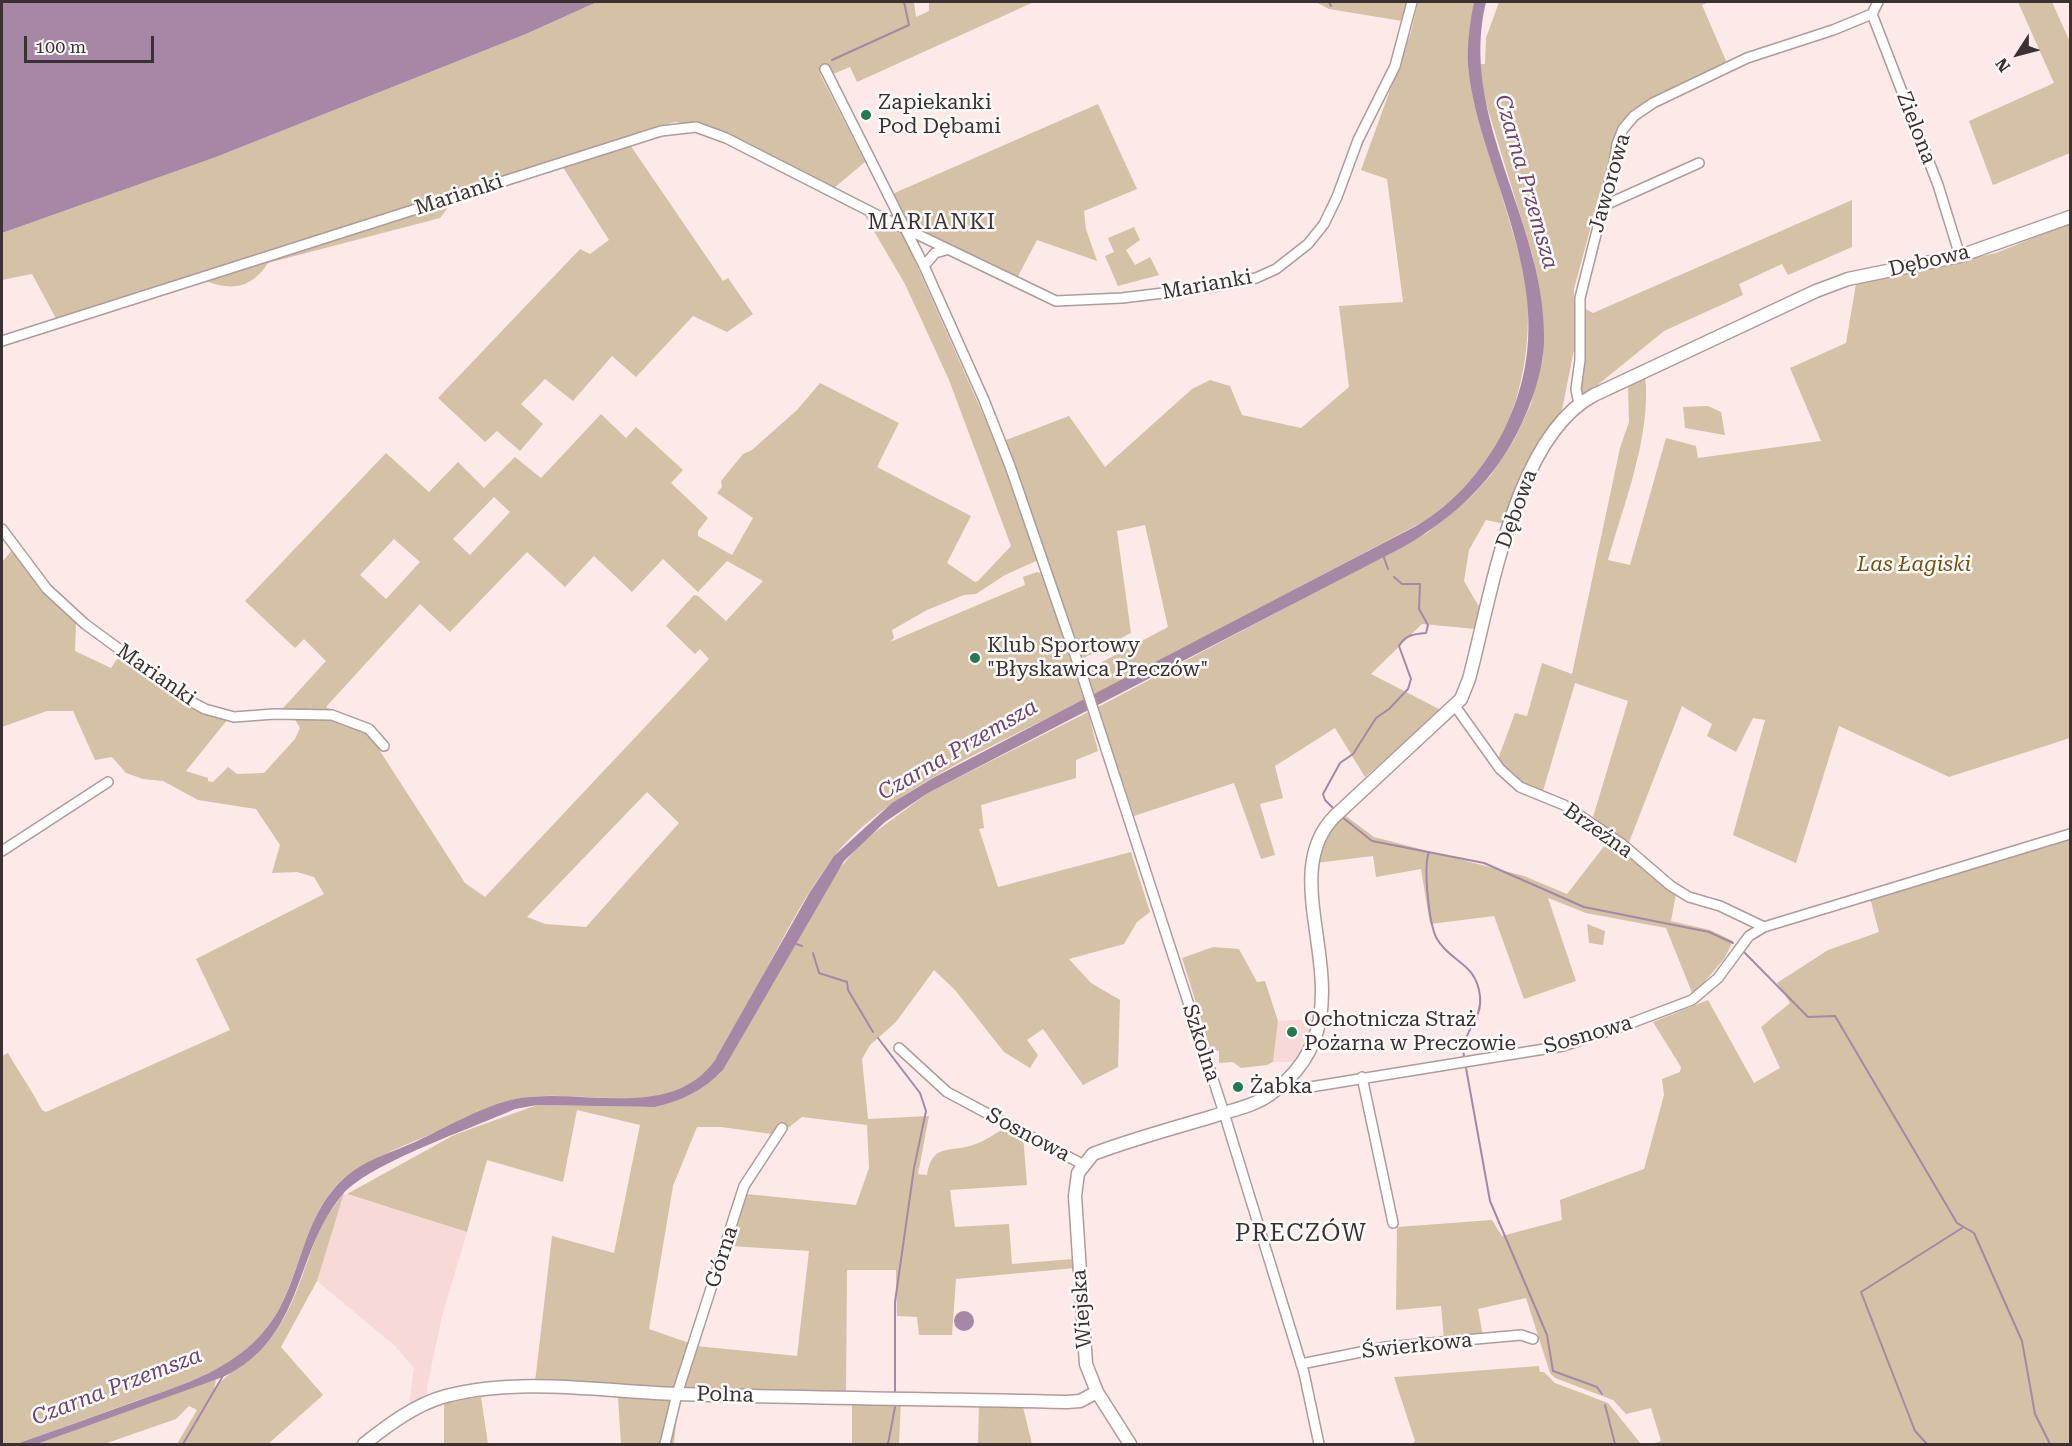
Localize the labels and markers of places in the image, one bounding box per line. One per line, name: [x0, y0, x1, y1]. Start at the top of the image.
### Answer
place label: Zapiekanki Pod Dębami: [878, 90, 1001, 140]
marker: Zapiekanki Pod Dębami: [859, 108, 873, 122]
place label: Klub Sportowy "Błyskawica Preczów": [987, 633, 1208, 683]
marker: Klub Sportowy "Błyskawica Preczów": [968, 651, 982, 665]
place label: Ochotnicza Straż Pożarna w Preczowie: [1304, 1007, 1516, 1057]
marker: Ochotnicza Straż Pożarna w Preczowie: [1285, 1025, 1299, 1039]
place label: Żabka: [1250, 1074, 1312, 1100]
marker: Żabka: [1231, 1080, 1245, 1094]

